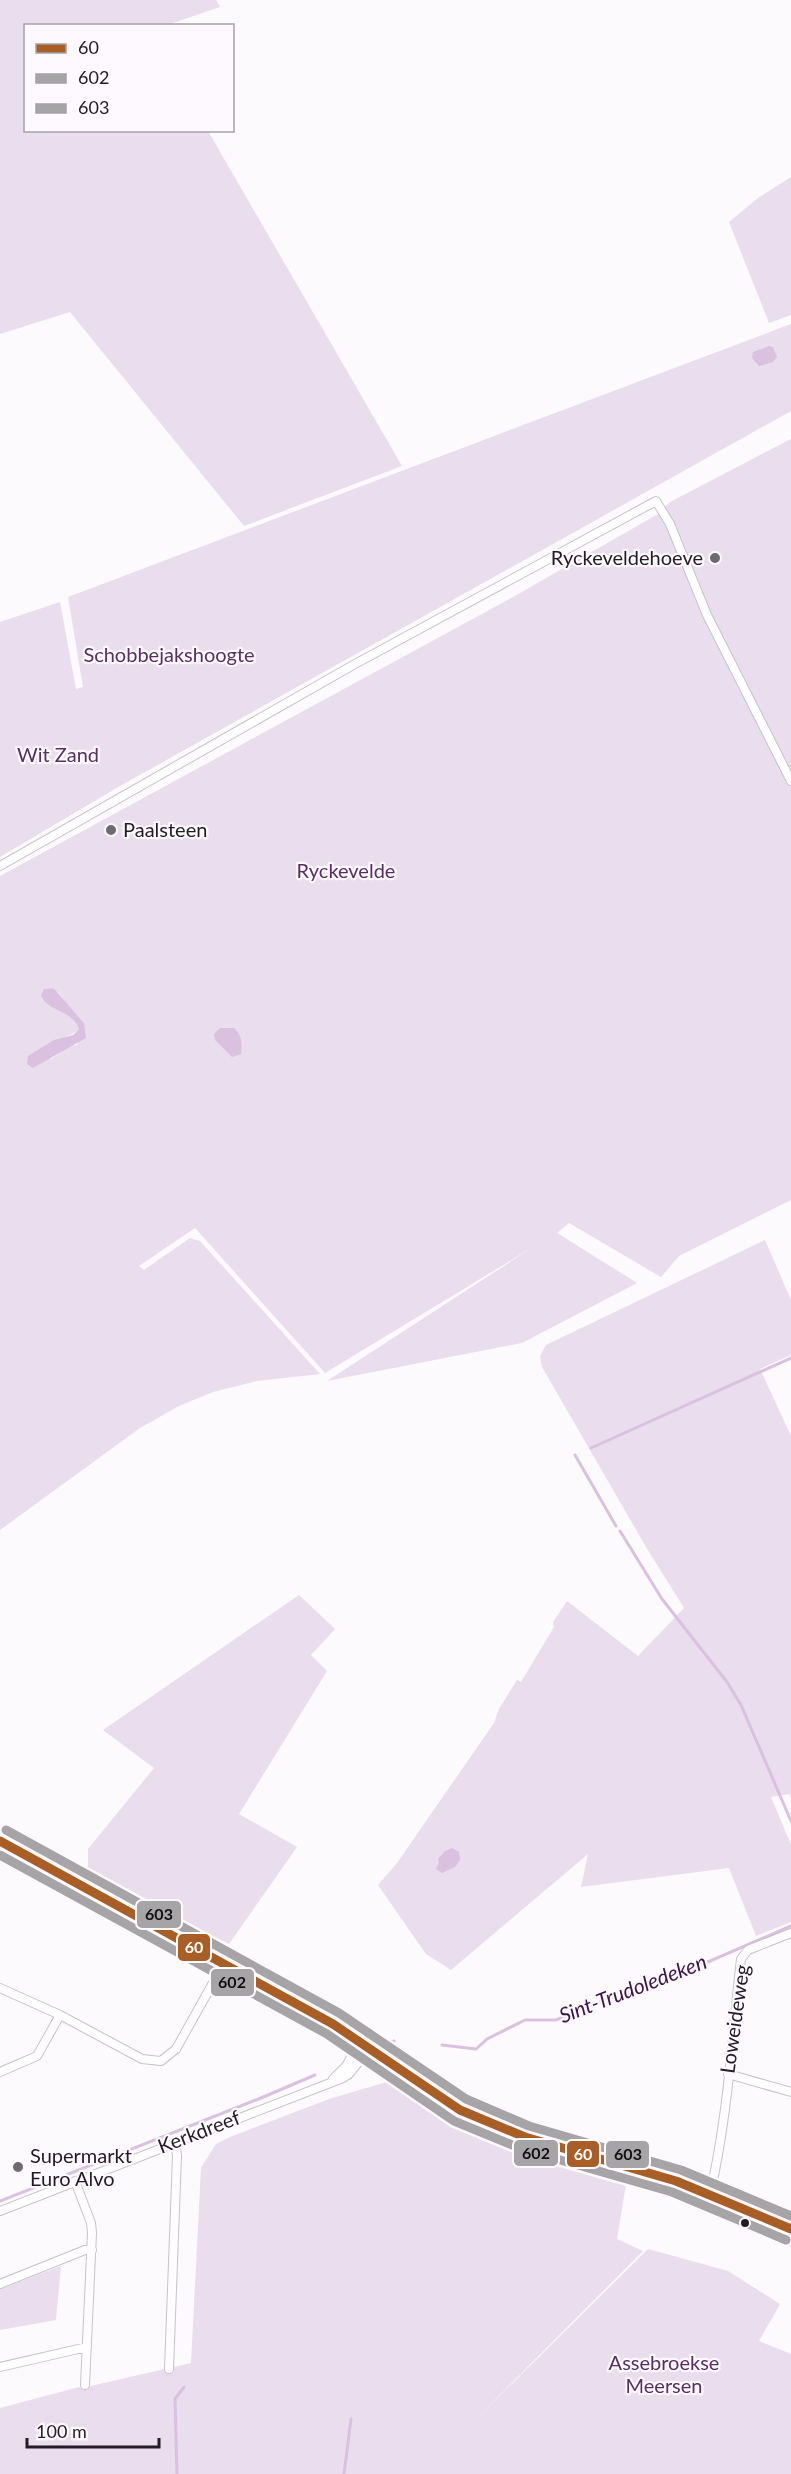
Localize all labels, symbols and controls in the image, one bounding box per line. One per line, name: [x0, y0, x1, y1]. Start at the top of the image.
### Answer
legend: [24, 24, 234, 132]
text: 60: [78, 36, 99, 58]
text: 602: [78, 66, 109, 88]
text: 603: [78, 96, 109, 118]
place label: Ryckeveldehoeve: [551, 545, 703, 569]
marker: Ryckeveldehoeve: [708, 551, 722, 565]
park label: Schobbejakshoogte: [83, 642, 255, 666]
park label: Wit Zand: [17, 742, 99, 766]
place label: Paalsteen: [123, 817, 207, 841]
marker: Paalsteen: [104, 823, 118, 837]
park label: Ryckevelde: [297, 858, 395, 882]
line badge: 603: [136, 1900, 182, 1929]
text: 603: [145, 1904, 173, 1923]
line badge: 60: [177, 1933, 211, 1962]
text: 60: [185, 1937, 203, 1956]
water label: Sint-Trudoledeken: [555, 1948, 710, 2027]
street label: Loweideweg: [714, 1963, 754, 2075]
line badge: 602: [210, 1968, 255, 1997]
text: 602: [218, 1972, 246, 1991]
street label: Kerkdreef: [154, 2104, 243, 2158]
line badge: 602: [513, 2139, 559, 2167]
line badge: 60: [566, 2140, 600, 2168]
line badge: 603: [605, 2140, 650, 2169]
place label: Supermarkt Euro Alvo: [30, 2143, 132, 2190]
text: 602: [522, 2143, 550, 2162]
text: 60: [574, 2144, 592, 2163]
text: 603: [614, 2144, 642, 2163]
marker: Supermarkt Euro Alvo: [11, 2160, 25, 2174]
unlabelled marker: [739, 2217, 751, 2229]
park label: Assebroekse Meersen: [609, 2350, 719, 2397]
scale bar: [27, 2411, 159, 2449]
text: 100 m: [36, 2420, 87, 2442]

